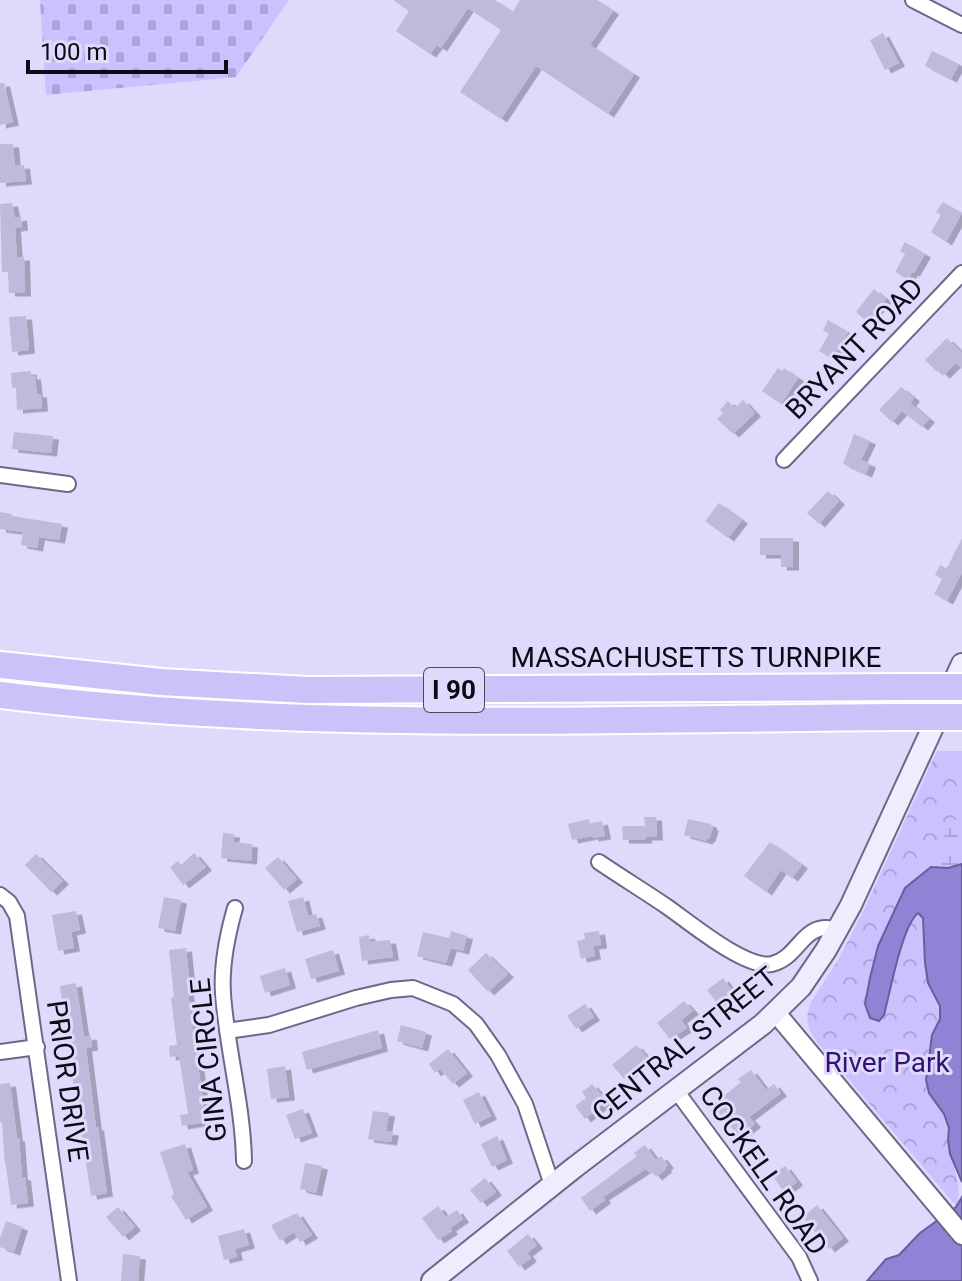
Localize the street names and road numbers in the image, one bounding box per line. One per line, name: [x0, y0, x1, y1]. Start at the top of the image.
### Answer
street label: BRYANT ROAD: [779, 271, 930, 426]
street label: MASSACHUSETTS TURNPIKE: [511, 641, 881, 674]
road number: I 90: [424, 668, 484, 712]
street label: CENTRAL STREET: [586, 960, 783, 1129]
street label: GINA CIRCLE: [183, 976, 234, 1143]
street label: PRIOR DRIVE: [40, 998, 95, 1164]
street label: COCKELL ROAD: [693, 1079, 834, 1261]

